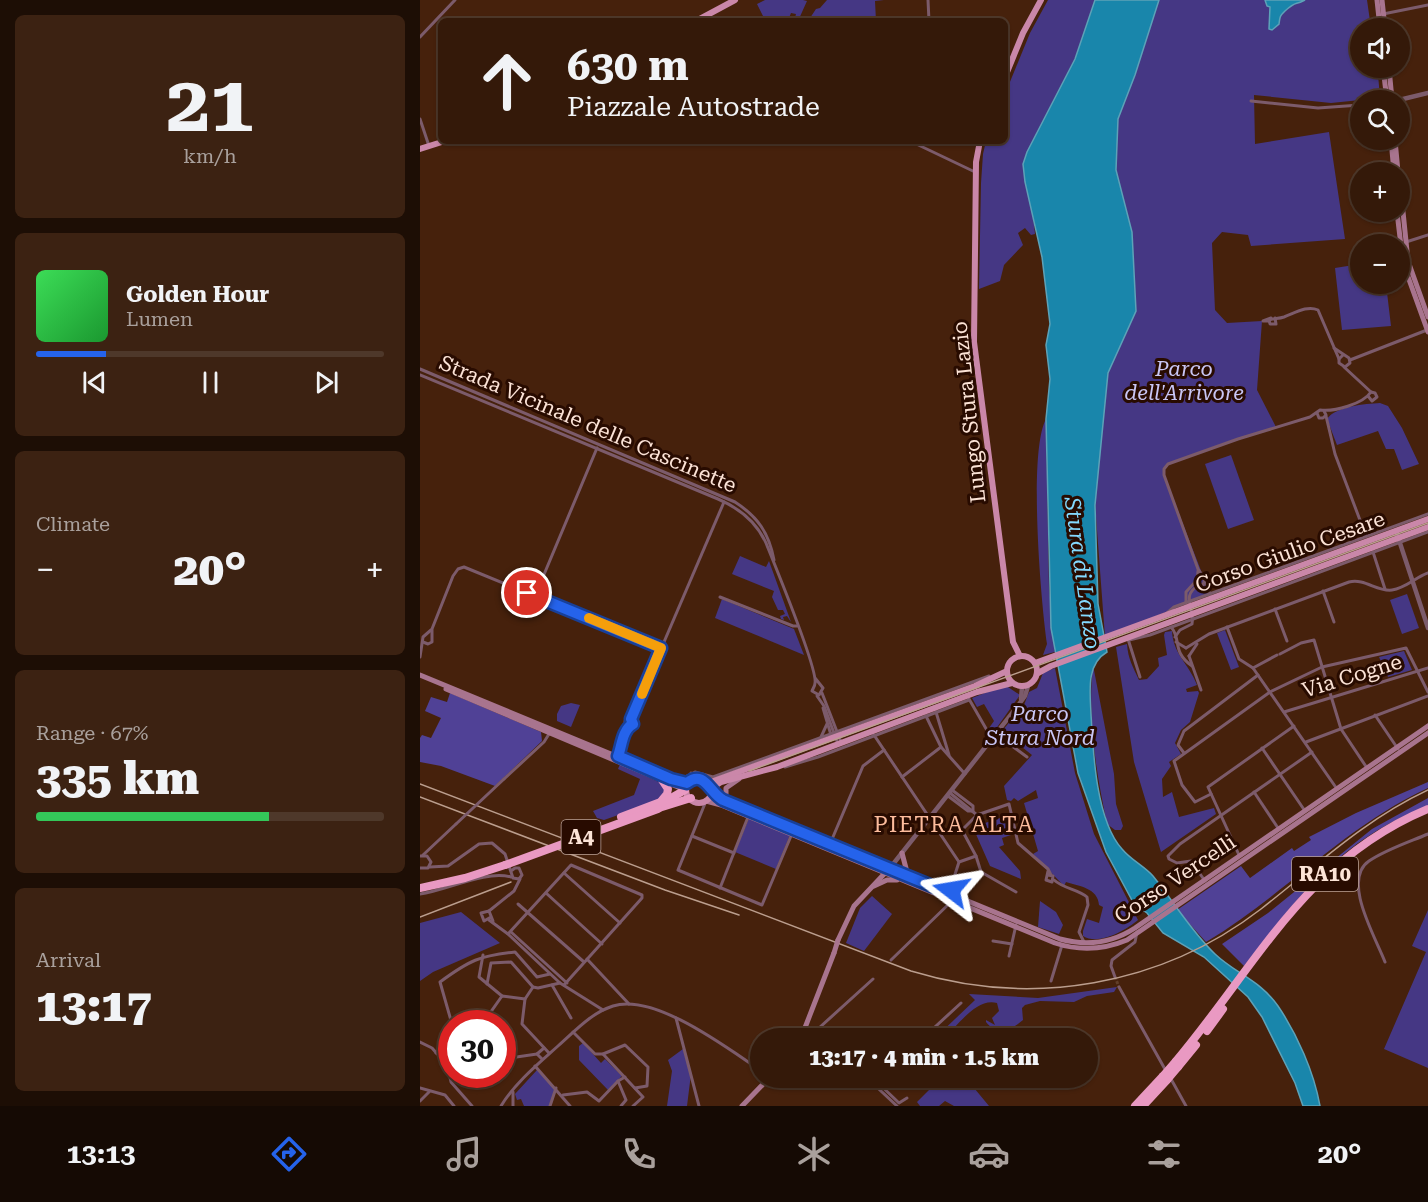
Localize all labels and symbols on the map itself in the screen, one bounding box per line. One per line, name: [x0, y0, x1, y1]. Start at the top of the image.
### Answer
street label: Lungo Stura Lazio: [948, 320, 990, 504]
street label: Strada Vicinale delle Cascinette: [436, 350, 740, 498]
park label: Parco dell'Arrivore: [1124, 357, 1244, 405]
water label: Stura di Lanzo: [1059, 495, 1106, 651]
street label: Corso Giulio Cesare: [1192, 507, 1388, 597]
pin: [501, 567, 552, 618]
street label: Via Cogne: [1299, 649, 1405, 703]
park label: Parco Stura Nord: [984, 702, 1095, 750]
district label: PIETRA ALTA: [874, 812, 1034, 837]
road number: A4: [562, 820, 600, 854]
street label: Corso Vercelli: [1110, 829, 1240, 928]
road number: RA10: [1292, 857, 1358, 891]
position arrow: [919, 858, 983, 922]
speed limit sign: 30: [438, 1010, 516, 1088]

